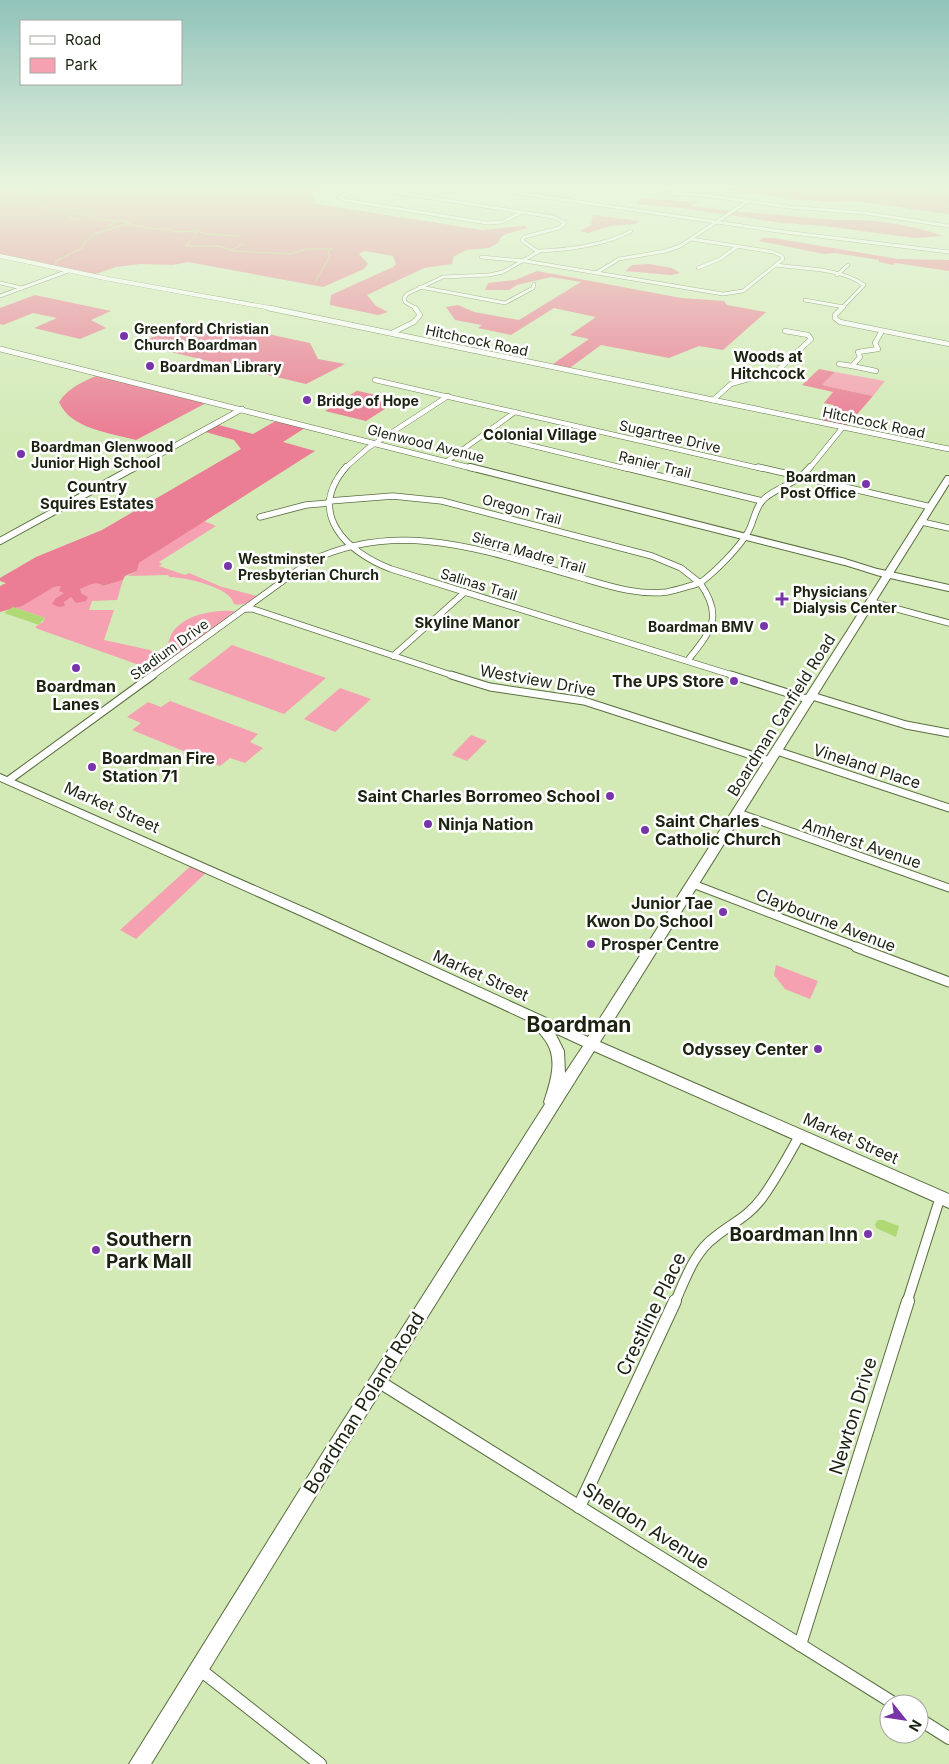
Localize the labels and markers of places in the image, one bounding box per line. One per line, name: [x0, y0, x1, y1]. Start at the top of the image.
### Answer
place label: Greenford Christian Church Boardman: [134, 320, 269, 353]
marker: Greenford Christian Church Boardman: [118, 330, 130, 342]
place label: Boardman Library: [160, 358, 282, 375]
marker: Boardman Library: [144, 360, 156, 372]
place label: Bridge of Hope: [317, 392, 419, 409]
marker: Bridge of Hope: [301, 394, 313, 406]
place label: Boardman Glenwood Junior High School: [31, 438, 173, 471]
marker: Boardman Glenwood Junior High School: [15, 448, 27, 460]
place label: Boardman Post Office: [780, 468, 856, 501]
marker: Boardman Post Office: [860, 478, 872, 490]
place label: Westminster Presbyterian Church: [238, 550, 379, 583]
marker: Westminster Presbyterian Church: [222, 560, 234, 572]
place label: Physicians Dialysis Center: [793, 583, 897, 616]
marker: Physicians Dialysis Center: [775, 592, 789, 606]
place label: Boardman BMV: [648, 618, 755, 635]
marker: Boardman BMV: [758, 620, 770, 632]
marker: Boardman Lanes: [70, 662, 82, 674]
place label: The UPS Store: [612, 671, 724, 691]
marker: The UPS Store: [728, 675, 740, 687]
place label: Boardman Lanes: [36, 676, 116, 714]
place label: Boardman Fire Station 71: [102, 748, 215, 786]
marker: Boardman Fire Station 71: [86, 761, 98, 773]
place label: Saint Charles Borromeo School: [357, 786, 600, 806]
marker: Saint Charles Borromeo School: [604, 790, 616, 802]
place label: Saint Charles Catholic Church: [655, 811, 781, 849]
place label: Ninja Nation: [438, 814, 533, 834]
marker: Ninja Nation: [422, 818, 434, 830]
marker: Saint Charles Catholic Church: [639, 824, 651, 836]
place label: Junior Tae Kwon Do School: [587, 893, 713, 931]
marker: Junior Tae Kwon Do School: [717, 906, 729, 918]
place label: Prosper Centre: [601, 934, 719, 954]
marker: Prosper Centre: [585, 938, 597, 950]
place label: Odyssey Center: [682, 1039, 808, 1059]
marker: Odyssey Center: [812, 1043, 824, 1055]
place label: Boardman Inn: [730, 1223, 858, 1246]
place label: Southern Park Mall: [106, 1228, 192, 1273]
marker: Boardman Inn: [862, 1228, 874, 1240]
marker: Southern Park Mall: [90, 1244, 102, 1256]

